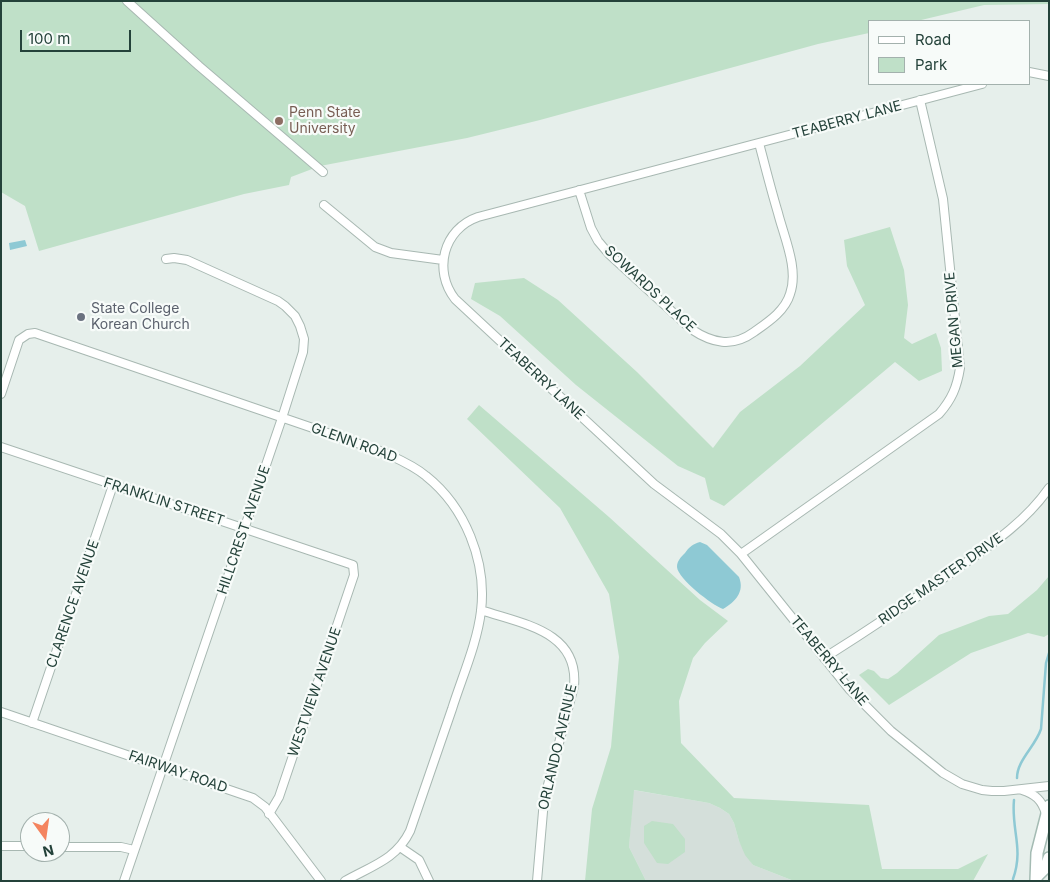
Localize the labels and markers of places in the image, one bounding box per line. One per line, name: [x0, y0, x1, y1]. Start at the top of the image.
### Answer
place label: Penn State University: [289, 105, 361, 138]
marker: Penn State University: [273, 115, 285, 127]
place label: State College Korean Church: [91, 301, 190, 334]
marker: State College Korean Church: [75, 311, 87, 323]

